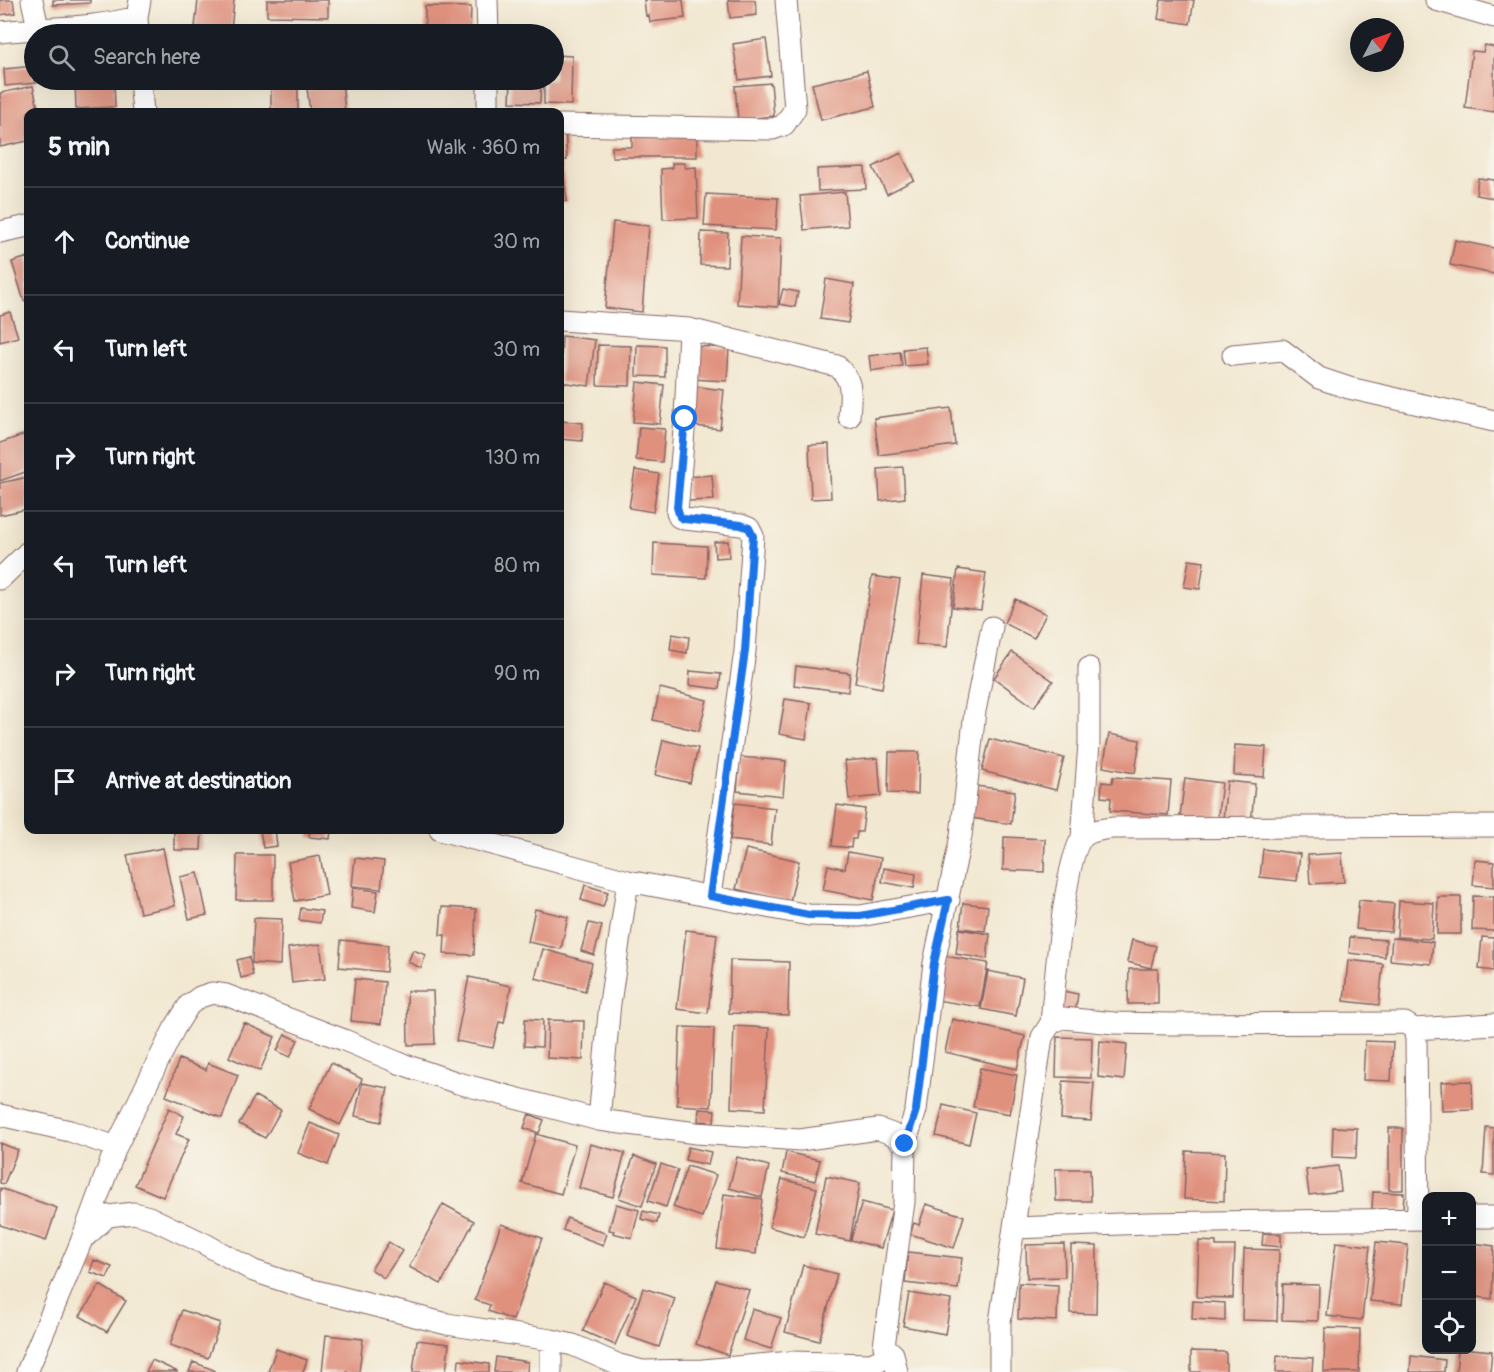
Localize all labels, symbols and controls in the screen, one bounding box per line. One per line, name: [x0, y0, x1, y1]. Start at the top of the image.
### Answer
north arrow: [1350, 18, 1404, 72]
search box: [24, 24, 564, 90]
icon: search: [45, 41, 78, 74]
text: Search here: [93, 43, 200, 71]
text: 5 min: [48, 131, 110, 163]
text: Walk · 360 m: [427, 135, 540, 160]
icon: ahead: [48, 225, 81, 258]
text: Continue: [105, 227, 189, 255]
text: 30 m: [493, 229, 540, 254]
icon: left: [48, 333, 81, 366]
text: Turn left: [105, 335, 187, 363]
text: 30 m: [493, 337, 540, 362]
route start: [671, 405, 697, 431]
icon: right: [48, 441, 81, 474]
text: Turn right: [105, 443, 195, 471]
text: 130 m: [485, 445, 540, 470]
icon: left: [48, 549, 81, 582]
text: Turn left: [105, 551, 187, 579]
text: 80 m: [494, 553, 540, 578]
icon: right: [48, 657, 81, 690]
text: Turn right: [105, 659, 195, 687]
text: 90 m: [494, 661, 540, 686]
icon: arrive: [48, 765, 81, 798]
text: Arrive at destination: [105, 767, 291, 795]
route end: [891, 1130, 917, 1156]
map controls: [1422, 1192, 1476, 1354]
button: +: [1422, 1192, 1476, 1246]
button: −: [1422, 1246, 1476, 1300]
button: locate: [1422, 1300, 1476, 1354]

